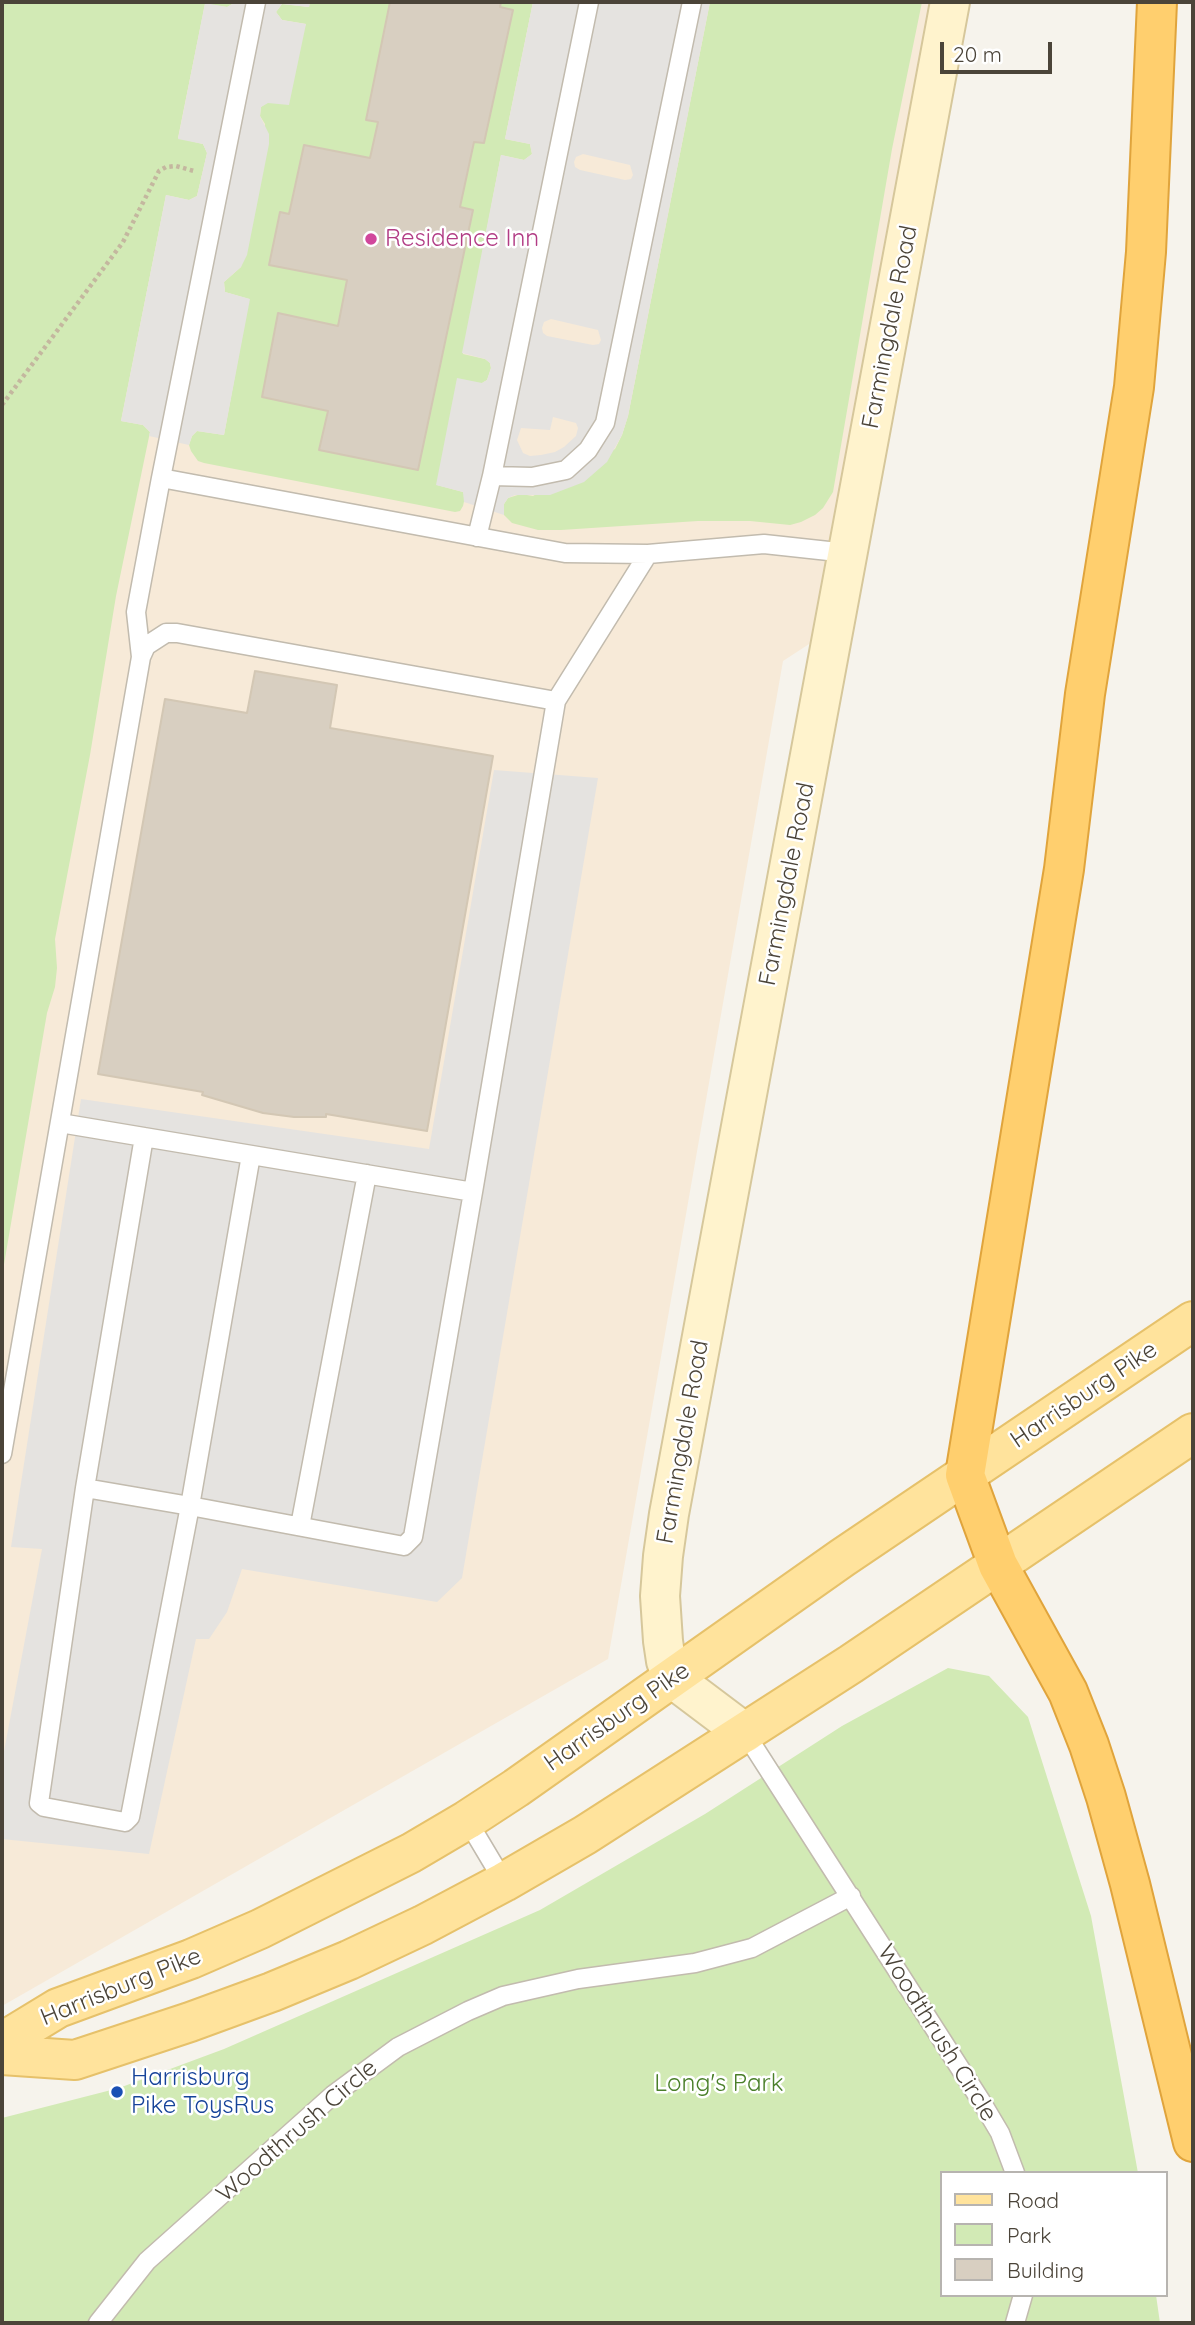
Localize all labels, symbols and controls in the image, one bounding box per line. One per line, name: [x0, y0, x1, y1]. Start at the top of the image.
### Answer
scale bar: [943, 28, 1055, 72]
text: 20 m: [953, 41, 1002, 67]
street label: Farmingdale Road: [856, 223, 924, 431]
place label: Residence Inn: [385, 225, 539, 253]
marker: Residence Inn: [363, 231, 379, 247]
street label: Farmingdale Road: [753, 780, 821, 988]
street label: Harrisburg Pike: [1005, 1335, 1163, 1455]
street label: Farmingdale Road: [651, 1338, 715, 1546]
street label: Harrisburg Pike: [539, 1656, 695, 1778]
street label: Woodthrush Circle: [871, 1939, 1003, 2127]
street label: Harrisburg Pike: [37, 1942, 205, 2032]
street label: Woodthrush Circle: [211, 2053, 383, 2209]
place label: Harrisburg Pike ToysRus: [131, 2064, 274, 2120]
park label: Long's Park: [654, 2070, 784, 2098]
marker: Harrisburg Pike ToysRus: [109, 2084, 125, 2100]
legend: [940, 2171, 1167, 2297]
text: Road: [1007, 2187, 1059, 2213]
text: Park: [1007, 2222, 1051, 2248]
text: Building: [1007, 2257, 1084, 2283]

